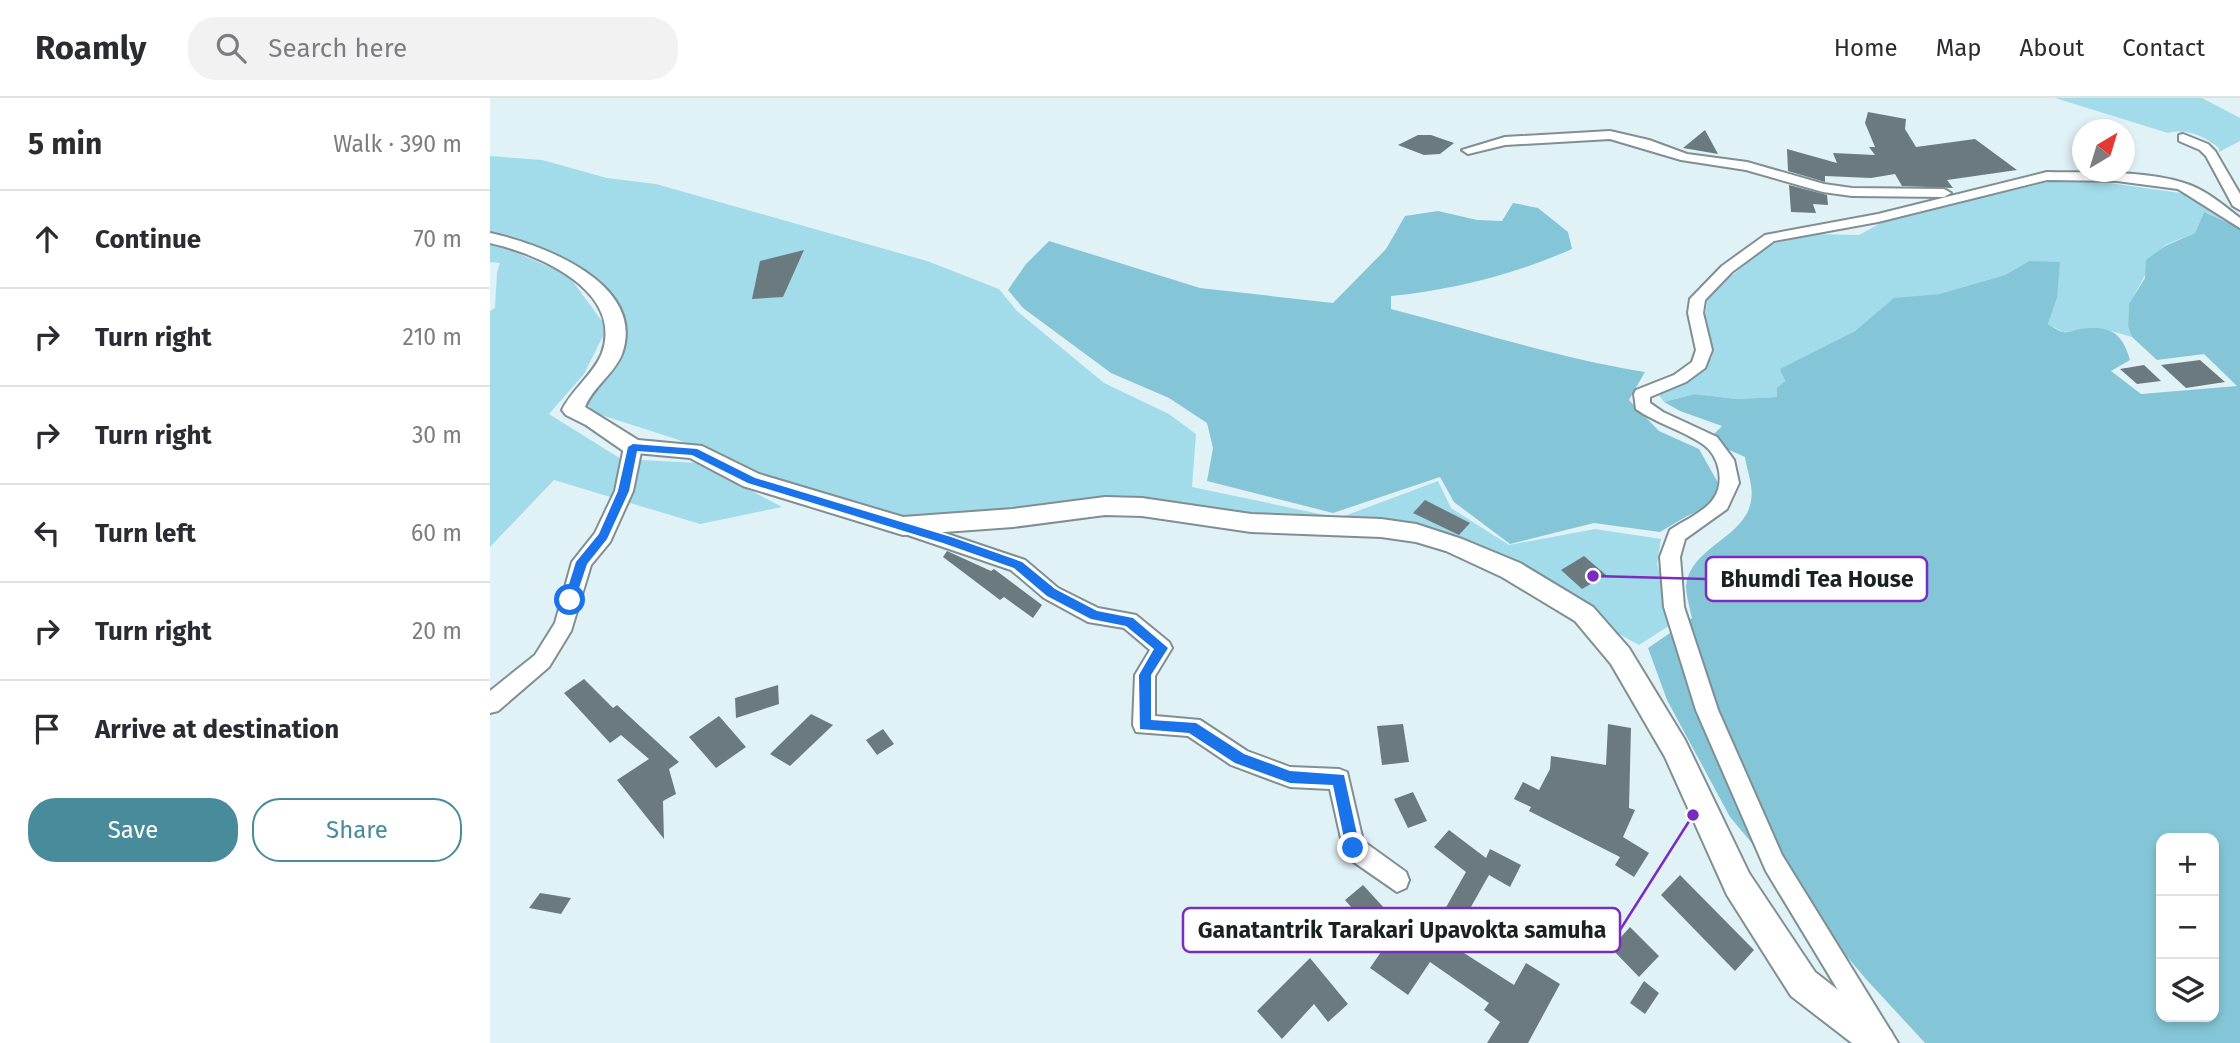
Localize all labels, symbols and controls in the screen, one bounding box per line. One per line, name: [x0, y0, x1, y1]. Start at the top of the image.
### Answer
search box: [188, 17, 678, 80]
text: Roamly: [35, 28, 146, 68]
icon: search: [212, 29, 250, 67]
text: Search here: [268, 33, 407, 64]
text: Home: [1834, 34, 1898, 62]
text: Map: [1936, 34, 1982, 62]
text: About: [2020, 34, 2084, 62]
text: Contact: [2122, 34, 2205, 62]
north arrow: [2072, 119, 2135, 182]
text: 5 min: [28, 126, 102, 162]
text: Walk · 390 m: [333, 130, 462, 158]
icon: ahead: [28, 220, 66, 258]
text: Continue: [95, 224, 201, 255]
text: 70 m: [413, 225, 462, 253]
icon: right: [28, 318, 66, 356]
text: Turn right: [95, 322, 212, 353]
text: 210 m: [403, 323, 462, 351]
icon: right: [28, 416, 66, 454]
text: Turn right: [95, 420, 212, 451]
text: 30 m: [412, 421, 462, 449]
icon: left: [28, 514, 66, 552]
text: Turn left: [95, 518, 196, 549]
text: 60 m: [411, 519, 462, 547]
callout: Bhumdi Tea House: [1706, 557, 1927, 601]
text: Bhumdi Tea House: [1720, 565, 1914, 593]
route start: [554, 584, 585, 615]
icon: right: [28, 612, 66, 650]
text: Turn right: [95, 616, 212, 647]
text: 20 m: [412, 617, 462, 645]
icon: arrive: [28, 710, 66, 748]
text: Arrive at destination: [95, 714, 339, 745]
button: Save: [28, 798, 238, 862]
button: Share: [252, 798, 462, 862]
route end: [1337, 832, 1368, 863]
map controls: [2156, 833, 2219, 1022]
button: +: [2156, 833, 2219, 896]
button: −: [2156, 896, 2219, 959]
callout: Ganatantrik Tarakari Upavokta samuha: [1183, 908, 1620, 952]
text: Ganatantrik Tarakari Upavokta samuha: [1198, 916, 1606, 944]
button: layers: [2156, 959, 2219, 1022]

